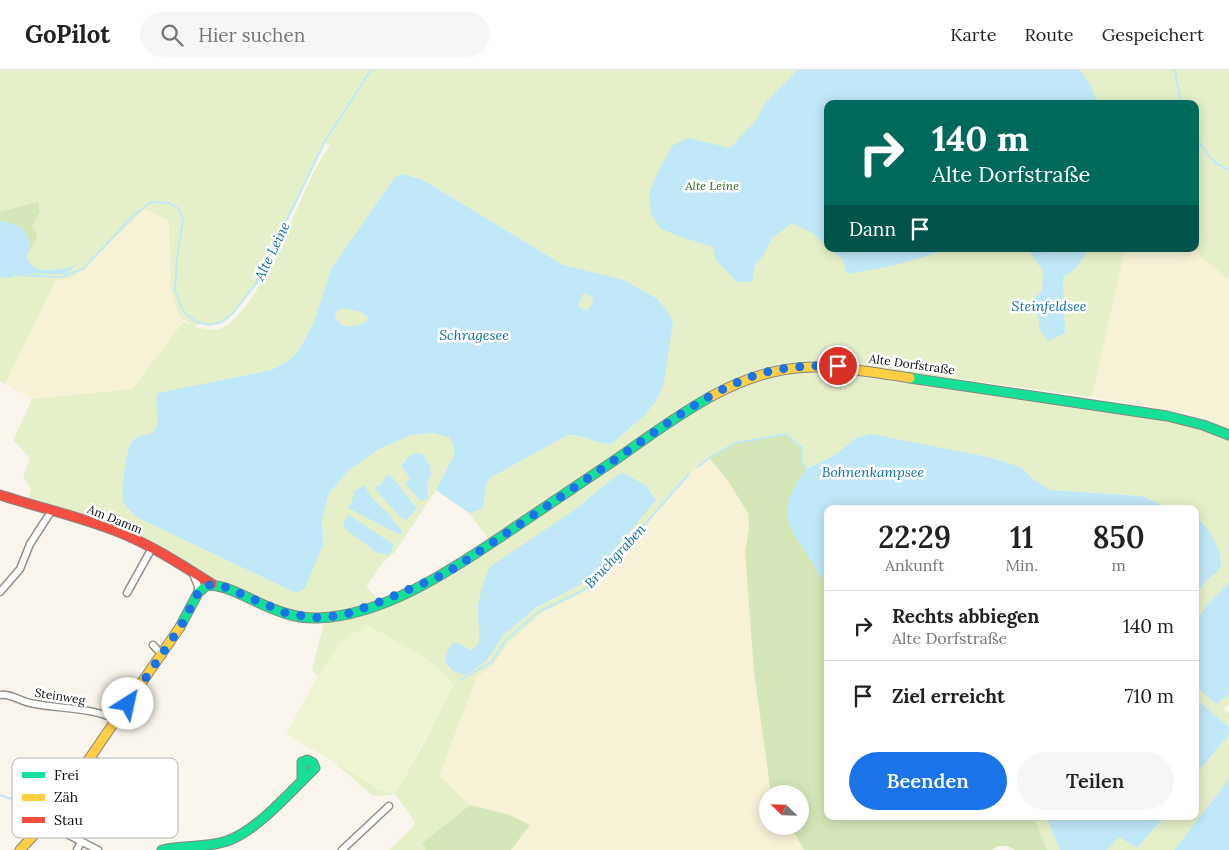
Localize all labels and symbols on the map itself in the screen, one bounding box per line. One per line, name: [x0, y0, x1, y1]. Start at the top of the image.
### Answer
park label: Alte Leine: [684, 178, 739, 193]
water label: Alte Leine: [250, 219, 294, 284]
water label: Steinfeldsee: [1012, 297, 1087, 315]
water label: Schragesee: [439, 326, 509, 344]
pin: [817, 345, 859, 387]
street label: Alte Dorfstraße: [867, 350, 956, 378]
water label: Bohnenkampsee: [822, 463, 925, 481]
street label: Am Damm: [84, 501, 145, 537]
water label: Bruchgraben: [581, 520, 650, 592]
position arrow: [101, 677, 153, 729]
street label: Steinweg: [34, 685, 87, 707]
legend: [12, 758, 178, 838]
text: Frei: [54, 766, 79, 784]
north arrow: [759, 785, 809, 835]
text: Zäh: [54, 788, 78, 806]
text: Stau: [54, 811, 83, 829]

